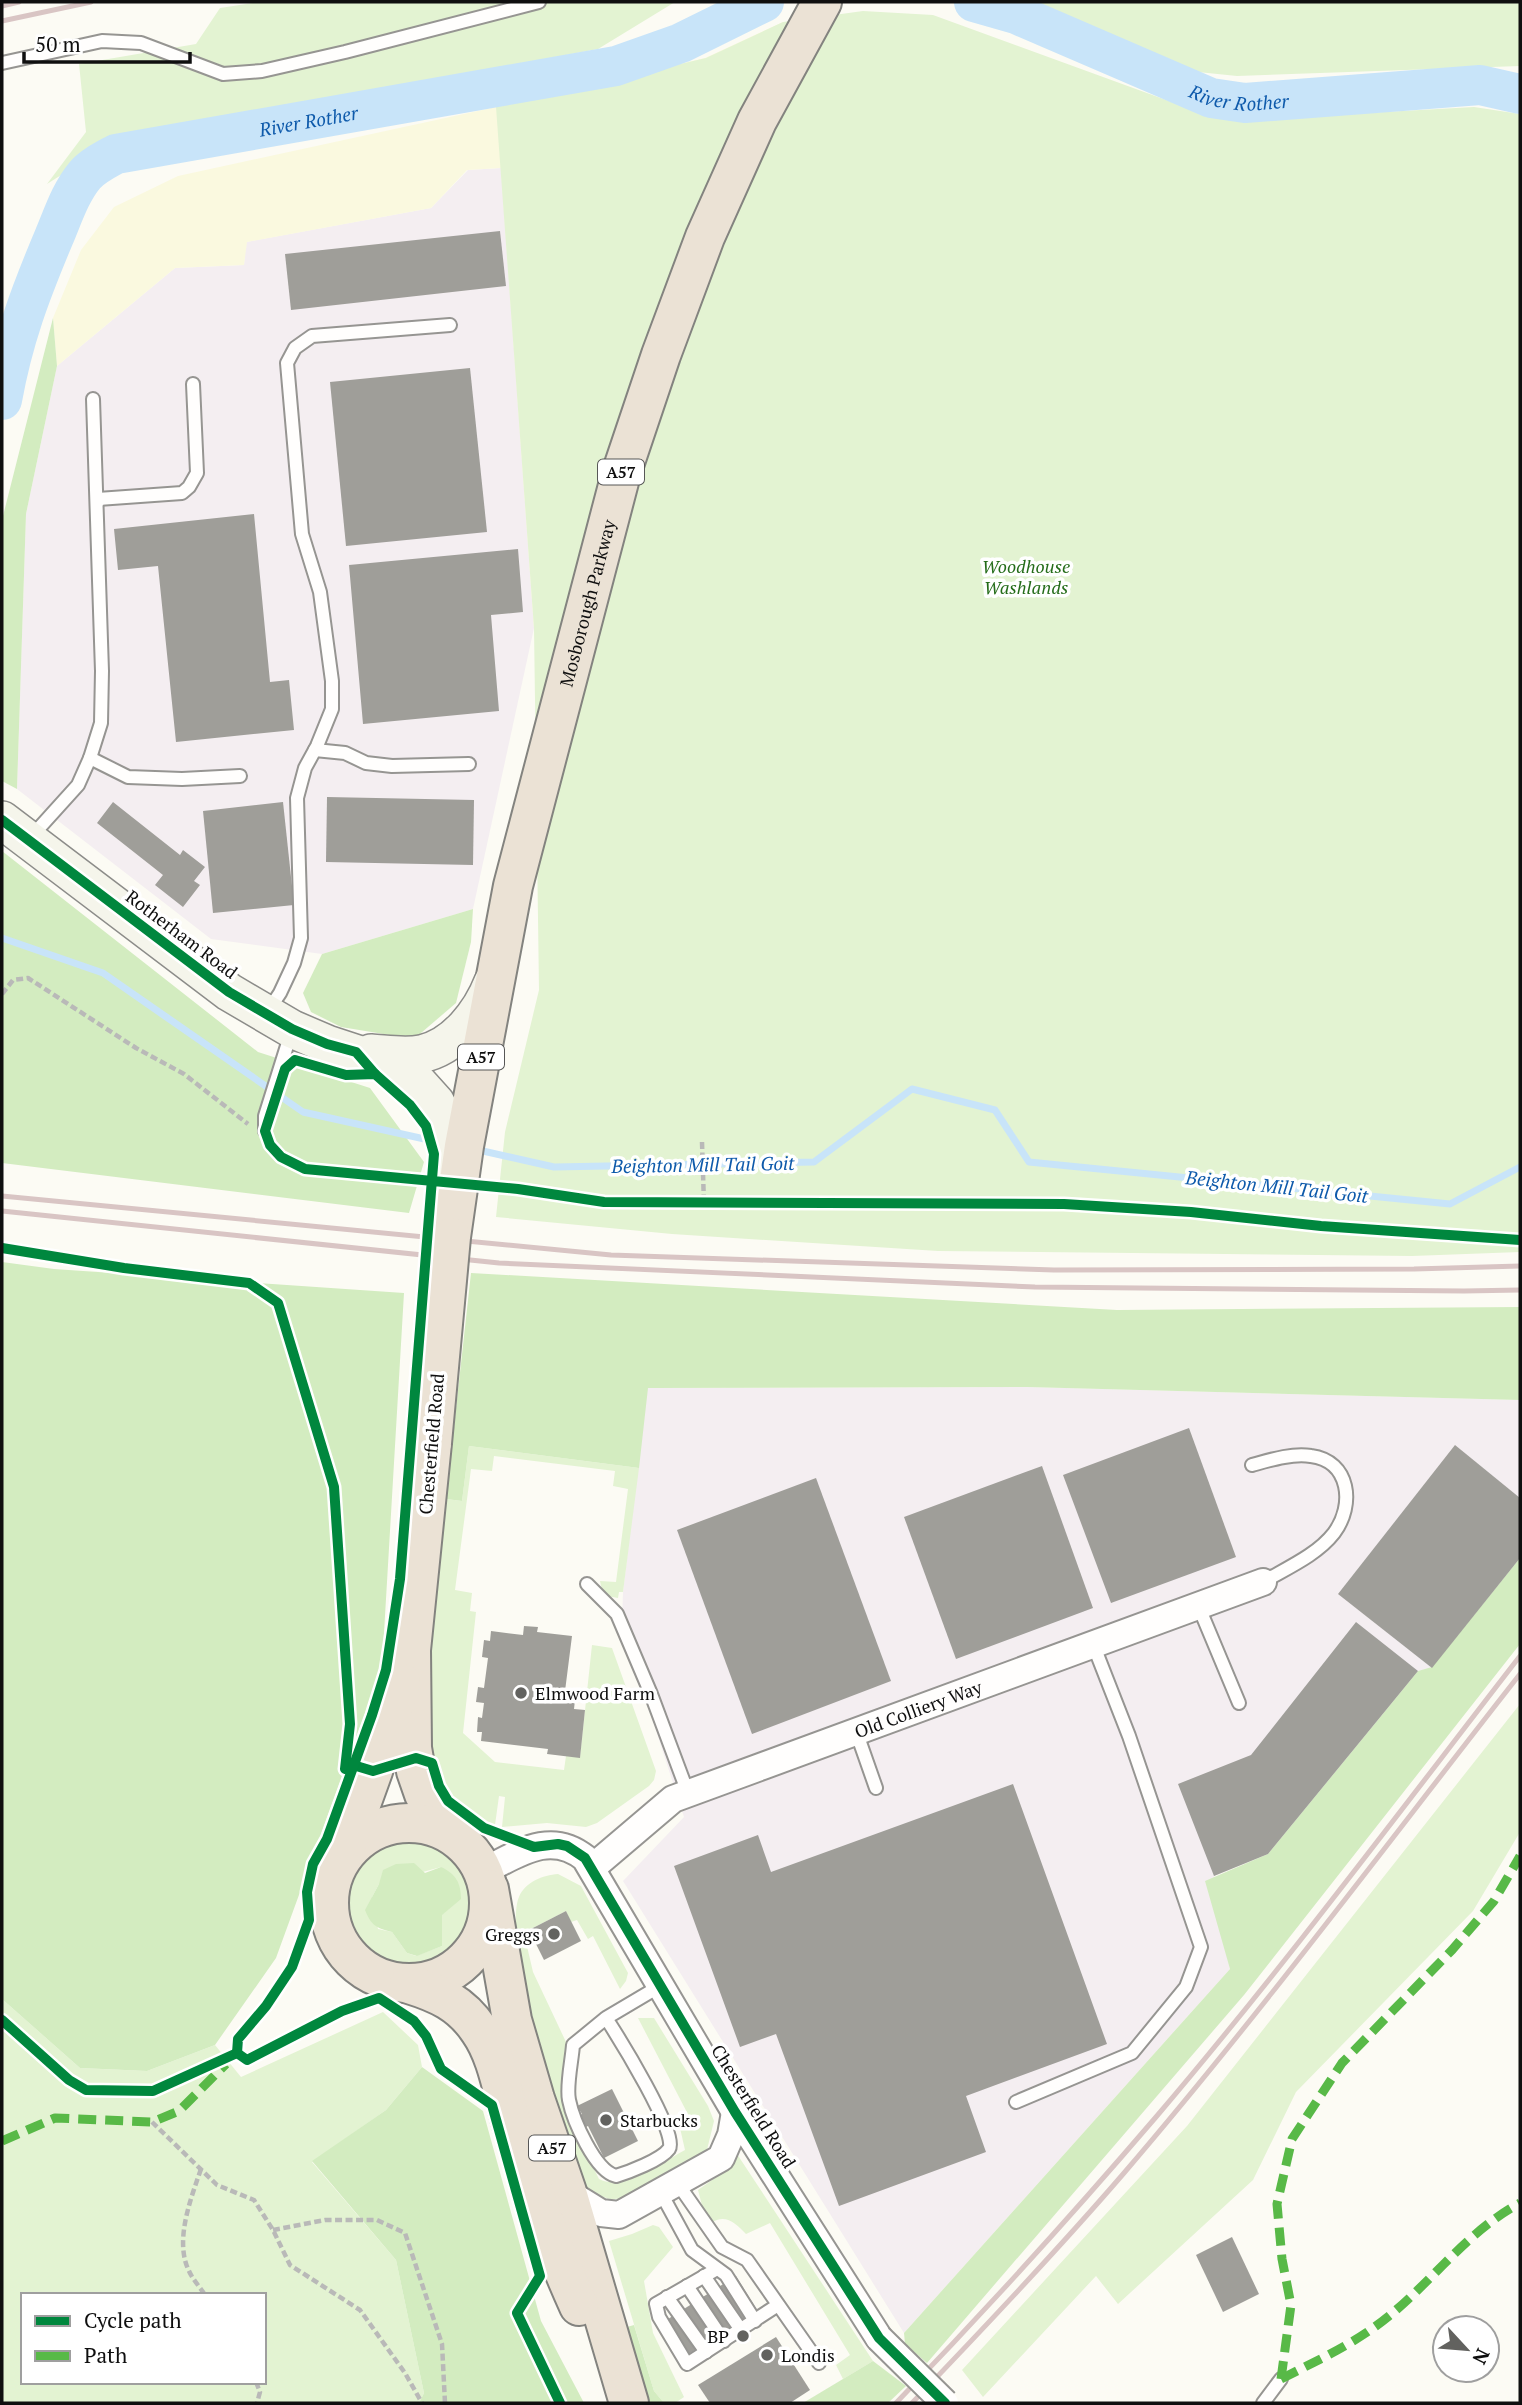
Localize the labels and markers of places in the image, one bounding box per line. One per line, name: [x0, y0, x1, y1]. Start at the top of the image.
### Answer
place label: Elmwood Farm: [535, 1681, 655, 1705]
marker: Elmwood Farm: [513, 1685, 529, 1701]
place label: Greggs: [485, 1922, 540, 1946]
marker: Greggs: [546, 1926, 562, 1942]
place label: Starbucks: [620, 2108, 698, 2132]
marker: Starbucks: [598, 2112, 614, 2128]
place label: BP: [707, 2324, 729, 2348]
marker: BP: [735, 2328, 751, 2344]
place label: Londis: [781, 2343, 835, 2367]
marker: Londis: [759, 2347, 775, 2363]

